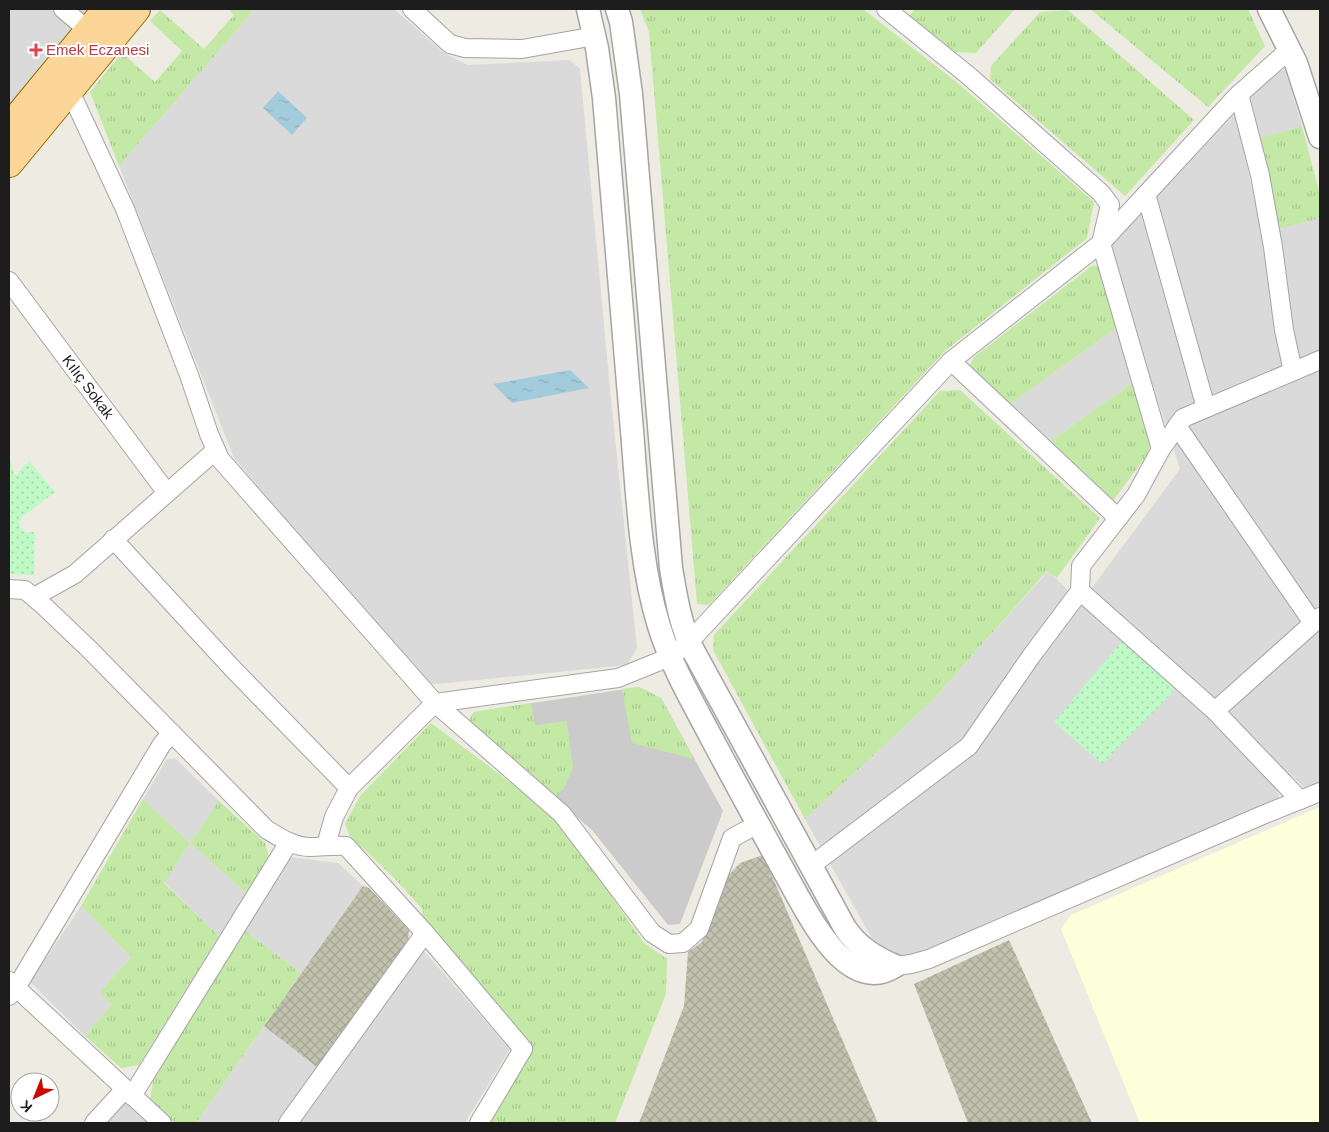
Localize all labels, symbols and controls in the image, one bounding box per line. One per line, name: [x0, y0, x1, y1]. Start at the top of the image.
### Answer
place label: Emek Eczanesi: [46, 41, 149, 58]
marker: Emek Eczanesi: [30, 44, 42, 56]
street label: Kılıç Sokak: [59, 352, 118, 422]
north arrow: [10, 1072, 60, 1122]
text: K: [17, 1097, 35, 1116]

